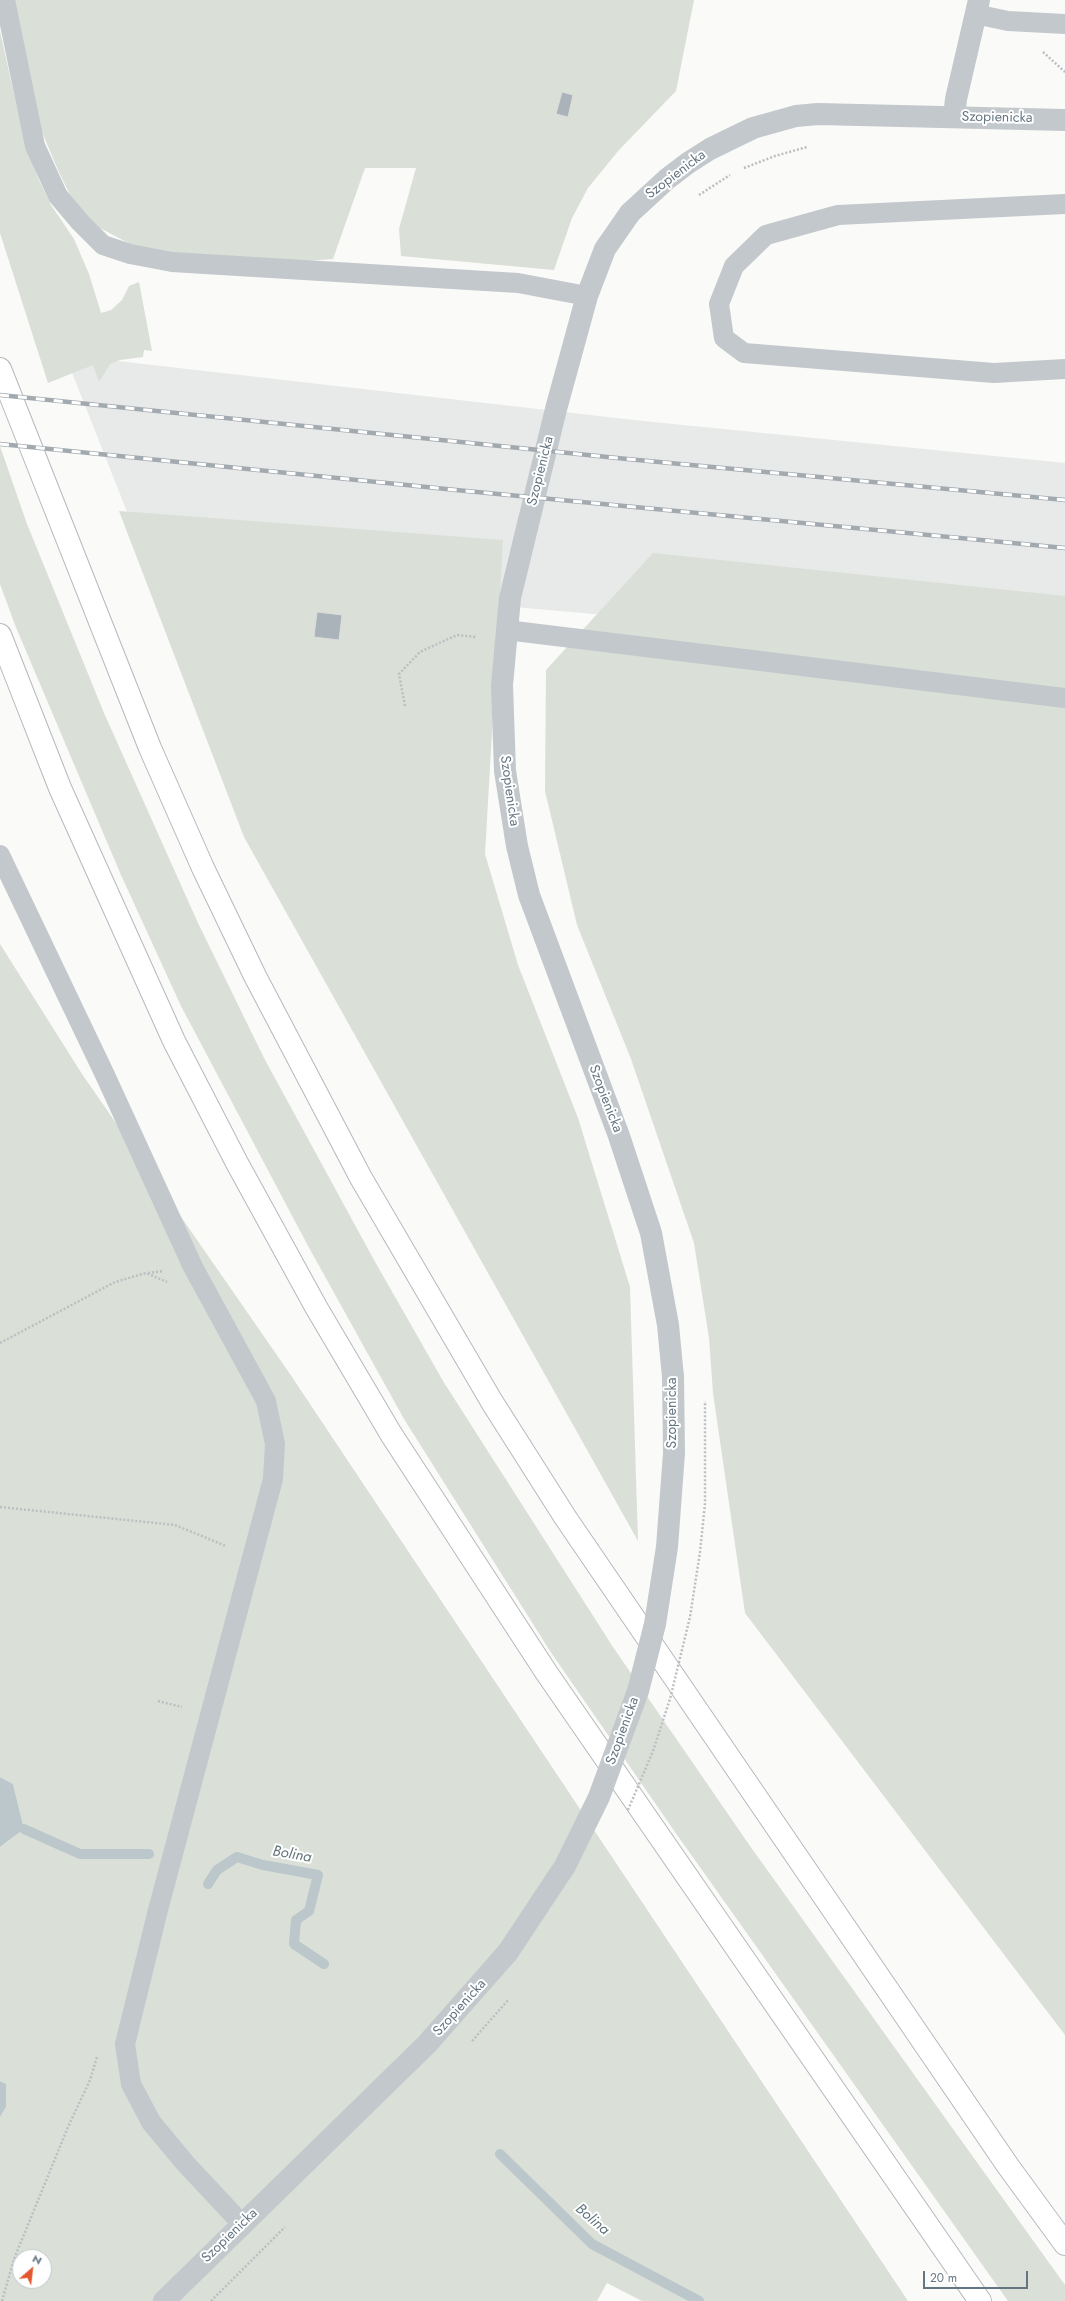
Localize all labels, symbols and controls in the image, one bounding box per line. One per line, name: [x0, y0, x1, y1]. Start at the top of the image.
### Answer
street label: Szopienicka: [961, 109, 1033, 127]
street label: Szopienicka: [643, 147, 709, 203]
street label: Szopienicka: [524, 435, 558, 507]
street label: Szopienicka: [496, 755, 522, 827]
street label: Szopienicka: [584, 1063, 626, 1135]
street label: Szopienicka: [665, 1378, 681, 1448]
street label: Szopienicka: [603, 1695, 643, 1767]
water label: Bolina: [271, 1843, 313, 1867]
street label: Szopienicka: [430, 1976, 490, 2040]
water label: Bolina: [571, 2200, 613, 2240]
street label: Szopienicka: [199, 2205, 261, 2267]
north arrow: [12, 2249, 52, 2289]
text: N: [30, 2250, 45, 2268]
scale bar: [925, 2263, 1030, 2289]
text: 20 m: [930, 2269, 957, 2287]

